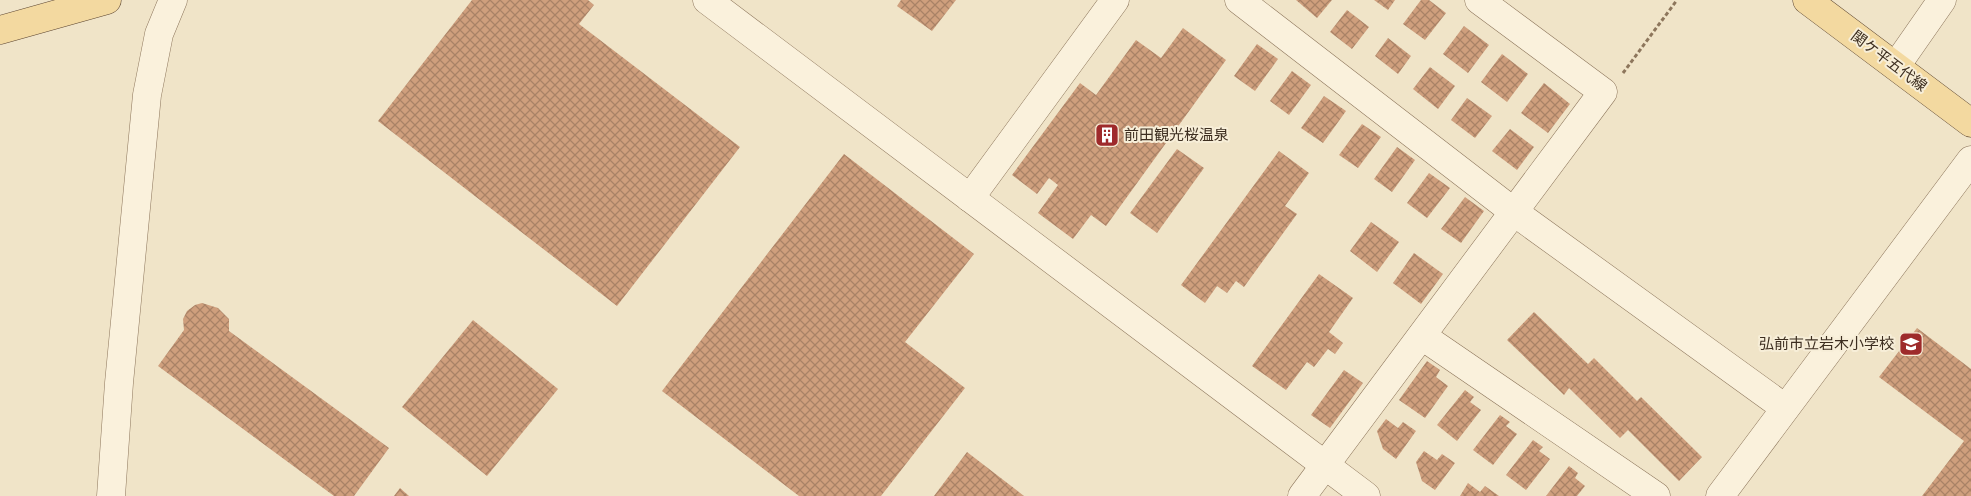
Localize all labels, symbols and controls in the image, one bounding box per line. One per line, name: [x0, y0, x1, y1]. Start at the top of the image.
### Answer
street label: 関ケ平五代線: [1848, 27, 1930, 95]
building icon: 前田観光桜温泉: [1094, 122, 1120, 148]
place label: 前田観光桜温泉: [1124, 126, 1229, 144]
school or university icon: 弘前市立岩木小学校: [1898, 331, 1924, 357]
place label: 弘前市立岩木小学校: [1759, 335, 1894, 353]

